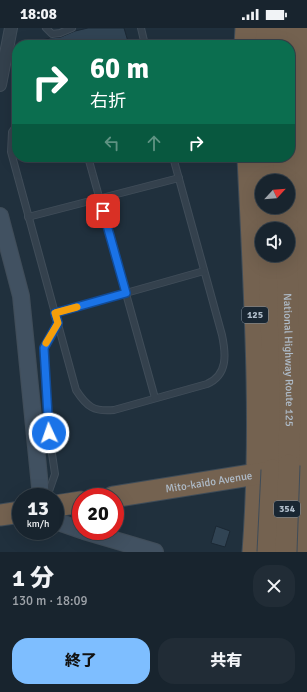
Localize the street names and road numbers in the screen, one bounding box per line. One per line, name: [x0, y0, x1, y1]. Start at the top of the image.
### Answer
street label: National Highway Route 125: [281, 293, 297, 427]
road number: 125: [242, 307, 268, 323]
street label: Mito-kaido Avenue: [164, 468, 253, 495]
road number: 354: [274, 501, 300, 517]

